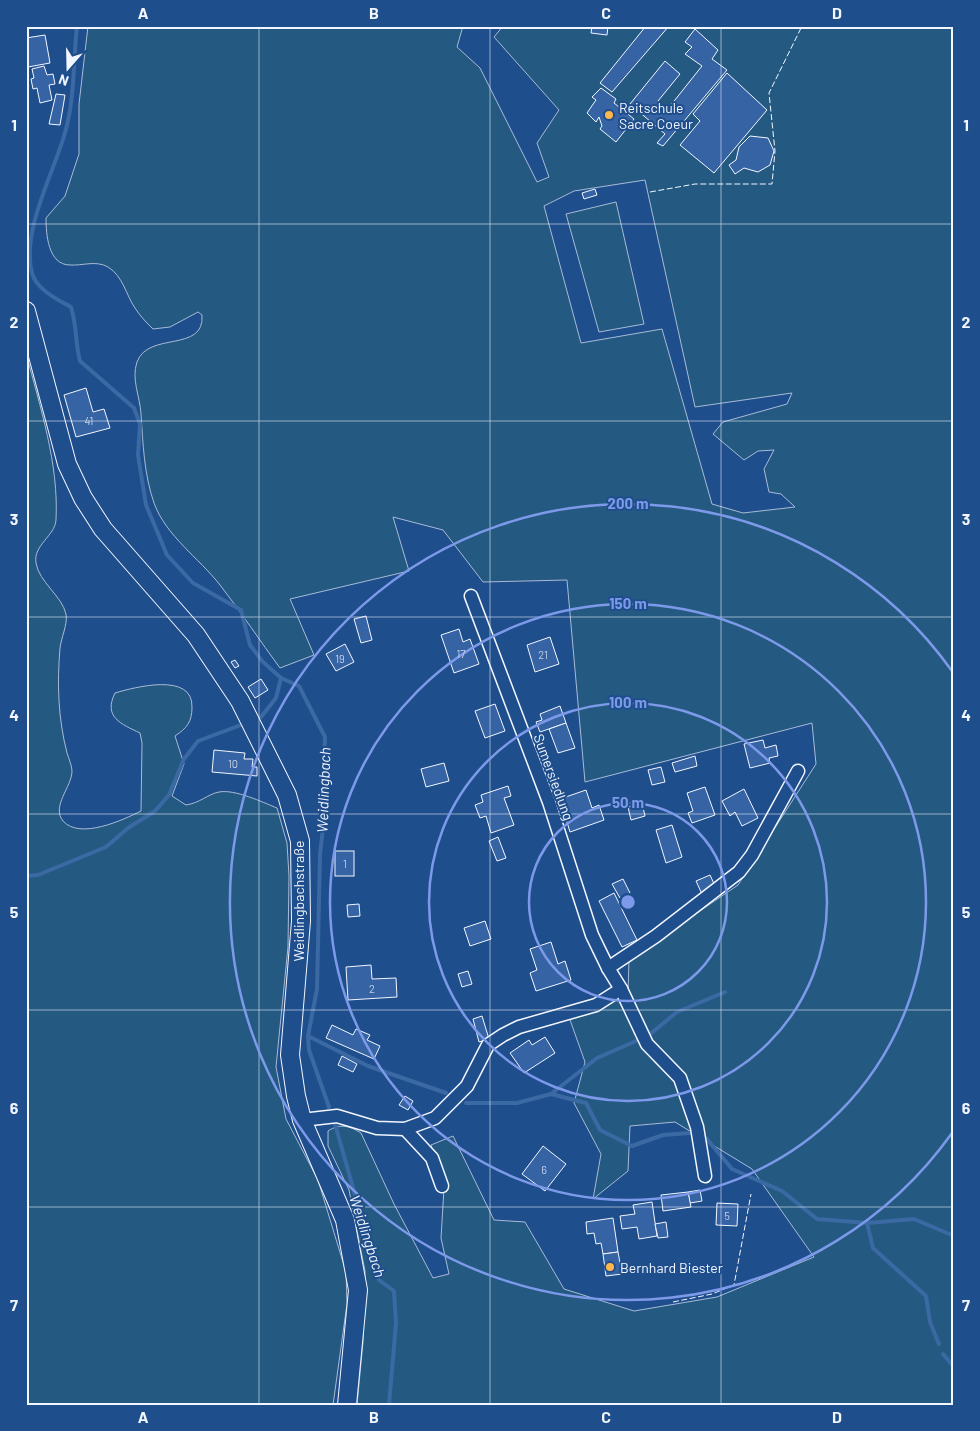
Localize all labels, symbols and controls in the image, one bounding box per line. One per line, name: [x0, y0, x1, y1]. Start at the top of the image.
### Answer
text: A: [138, 3, 149, 22]
text: B: [369, 3, 379, 22]
text: C: [601, 3, 611, 22]
text: D: [832, 3, 842, 22]
north arrow: [42, 42, 92, 92]
text: N: [56, 71, 71, 90]
place label: Reitschule Sacre Coeur: [619, 99, 693, 132]
marker: Reitschule Sacre Coeur: [603, 109, 615, 121]
text: 1: [11, 115, 17, 134]
text: 1: [963, 115, 969, 134]
text: 2: [10, 312, 19, 331]
text: 2: [962, 312, 971, 331]
house number: 41: [85, 414, 93, 427]
text: 200 m: [607, 494, 649, 512]
text: 3: [10, 509, 18, 528]
text: 3: [962, 509, 970, 528]
text: 150 m: [609, 594, 647, 612]
house number: 17: [456, 647, 466, 660]
house number: 21: [538, 648, 548, 661]
house number: 19: [335, 652, 345, 665]
text: 100 m: [609, 693, 647, 711]
text: 4: [9, 705, 19, 724]
text: 4: [961, 705, 971, 724]
street label: Sumersiedlung: [530, 731, 578, 823]
water label: Weidlingbach: [313, 747, 333, 833]
house number: 10: [228, 757, 238, 770]
text: 50 m: [612, 793, 644, 811]
street label: Weidlingbachstraße: [290, 840, 307, 962]
house number: 1: [343, 857, 347, 870]
centre of rings: [619, 893, 637, 911]
text: 5: [10, 902, 19, 921]
text: 5: [962, 902, 971, 921]
house number: 2: [369, 982, 375, 995]
text: 6: [10, 1098, 19, 1117]
text: 6: [962, 1098, 971, 1117]
house number: 6: [541, 1163, 547, 1176]
water label: Weidlingbach: [346, 1193, 390, 1280]
house number: 5: [724, 1209, 730, 1222]
place label: Bernhard Biester: [620, 1259, 723, 1276]
marker: Bernhard Biester: [604, 1261, 616, 1273]
text: 7: [10, 1295, 18, 1314]
text: 7: [962, 1295, 970, 1314]
text: A: [138, 1407, 149, 1426]
text: B: [369, 1407, 379, 1426]
text: C: [601, 1407, 611, 1426]
text: D: [832, 1407, 842, 1426]

